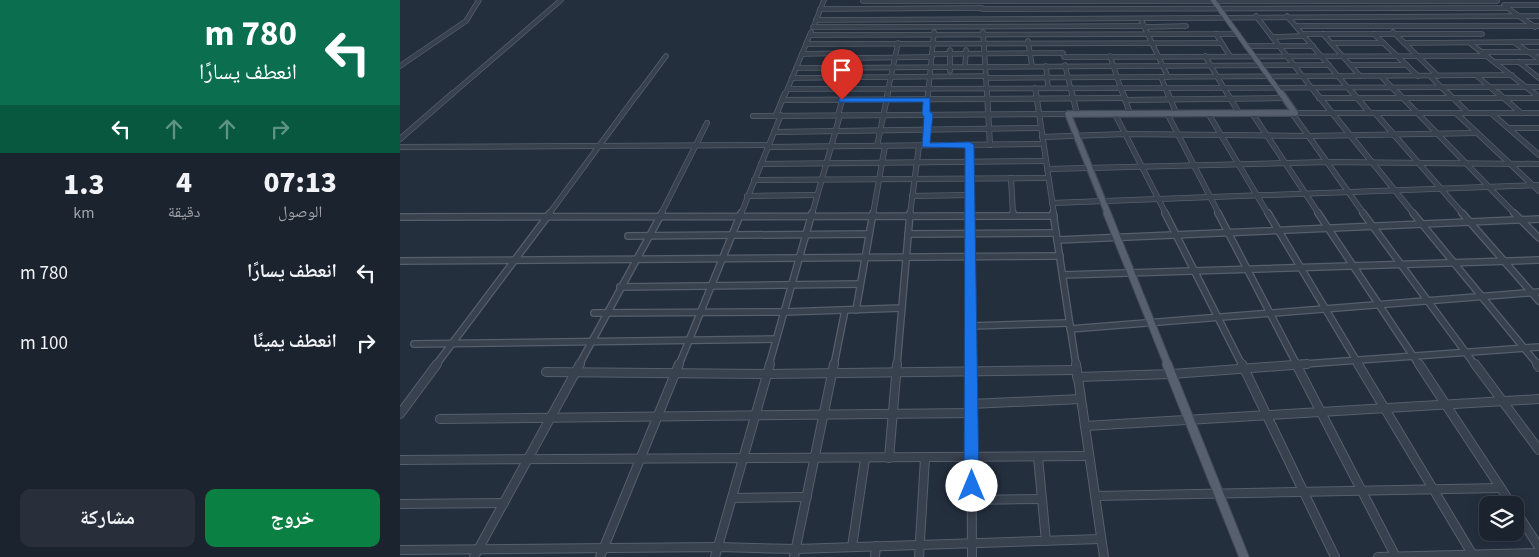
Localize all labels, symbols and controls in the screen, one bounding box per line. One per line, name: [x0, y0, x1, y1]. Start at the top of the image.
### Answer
text: 780 m: [205, 9, 297, 59]
icon: left: [315, 20, 380, 85]
pin: [821, 49, 863, 100]
text: انعطف يسارًا: [199, 56, 297, 88]
icon: arrive: [828, 56, 856, 84]
icon: left: [107, 115, 135, 143]
icon: ahead: [160, 115, 188, 143]
icon: ahead: [213, 115, 241, 143]
icon: right: [266, 115, 294, 143]
text: 4: [176, 161, 192, 204]
text: 07:13: [263, 161, 337, 204]
text: 1.3: [63, 163, 105, 206]
text: دقيقة: [168, 201, 200, 223]
text: الوصول: [278, 201, 322, 223]
text: km: [73, 202, 94, 224]
text: انعطف يسارًا: [247, 258, 337, 285]
icon: left: [352, 259, 380, 287]
text: 780 m: [20, 260, 68, 287]
text: انعطف يمينًا: [253, 328, 337, 355]
icon: right: [352, 329, 380, 357]
text: 100 m: [20, 330, 68, 357]
position arrow: [945, 459, 997, 511]
button: مشاركة: [20, 489, 195, 547]
button: خروج: [205, 489, 380, 547]
map controls: [1479, 496, 1524, 541]
button: layers: [1479, 496, 1524, 541]

